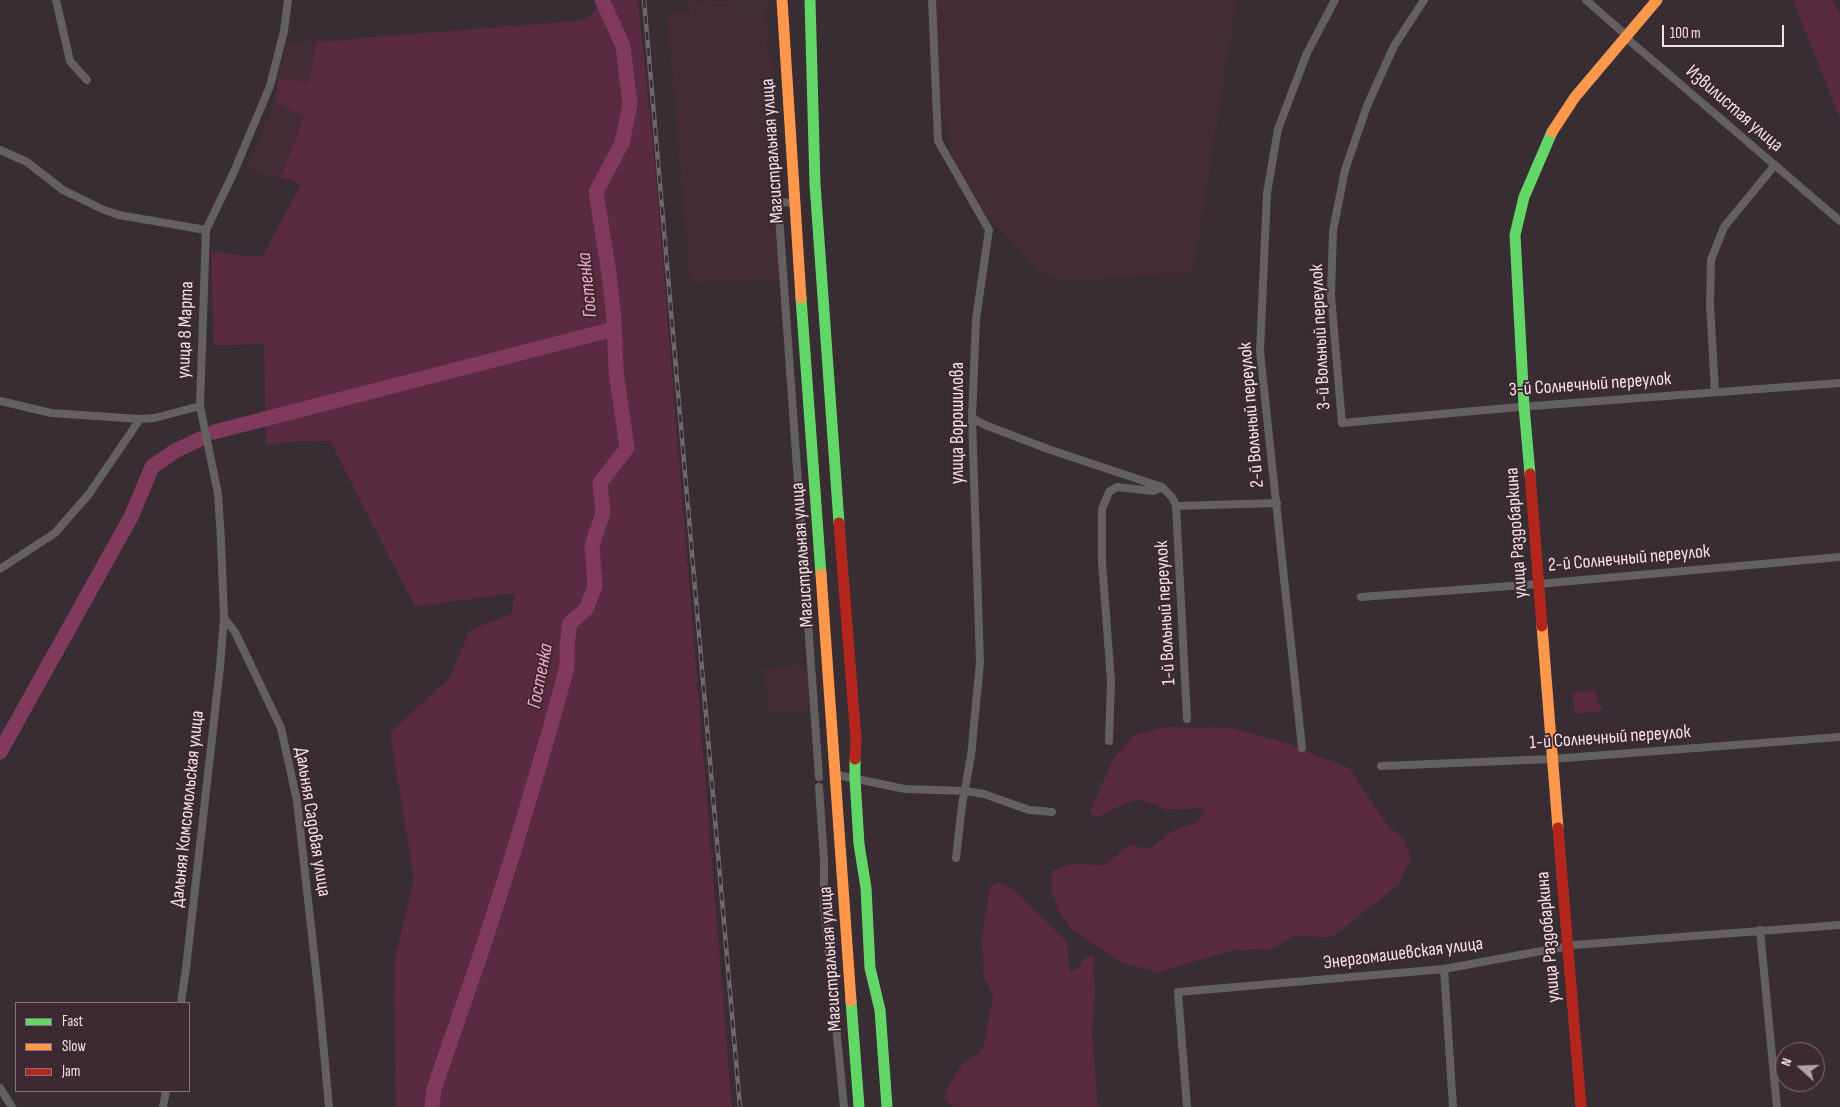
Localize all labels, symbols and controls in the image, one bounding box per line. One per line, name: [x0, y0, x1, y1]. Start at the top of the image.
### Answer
scale bar: [1665, 15, 1788, 47]
text: 100 m: [1670, 24, 1701, 43]
street label: Извилистая улица: [1681, 61, 1787, 157]
street label: Магистральная улица: [757, 78, 789, 224]
water label: Гостенка: [573, 251, 603, 319]
street label: 3-й Вольный переулок: [1306, 263, 1336, 411]
street label: улица 8 Марта: [173, 281, 199, 379]
street label: 2-й Вольный переулок: [1234, 341, 1270, 489]
street label: улица Ворошилова: [947, 362, 969, 484]
street label: 3-й Солнечный переулок: [1508, 368, 1672, 402]
street label: улица Раздобаркина: [1501, 467, 1533, 599]
street label: Магистральная улица: [787, 482, 819, 628]
street label: 1-й Вольный переулок: [1151, 540, 1181, 686]
street label: 2-й Солнечный переулок: [1547, 541, 1711, 577]
water label: Гостенка: [523, 642, 559, 710]
street label: Дальняя Комсомольская улица: [166, 710, 210, 908]
street label: 1-й Солнечный переулок: [1529, 721, 1691, 755]
street label: Дальняя Садовая улица: [289, 746, 335, 898]
street label: улица Раздобаркина: [1532, 871, 1566, 1003]
street label: Магистральная улица: [815, 886, 847, 1032]
street label: Энергомашевская улица: [1322, 933, 1484, 975]
legend: [15, 1002, 190, 1092]
text: Fast: [62, 1012, 83, 1031]
text: Slow: [62, 1037, 86, 1056]
north arrow: [1775, 1042, 1825, 1092]
text: N: [1777, 1056, 1796, 1068]
text: Jam: [62, 1062, 80, 1081]

